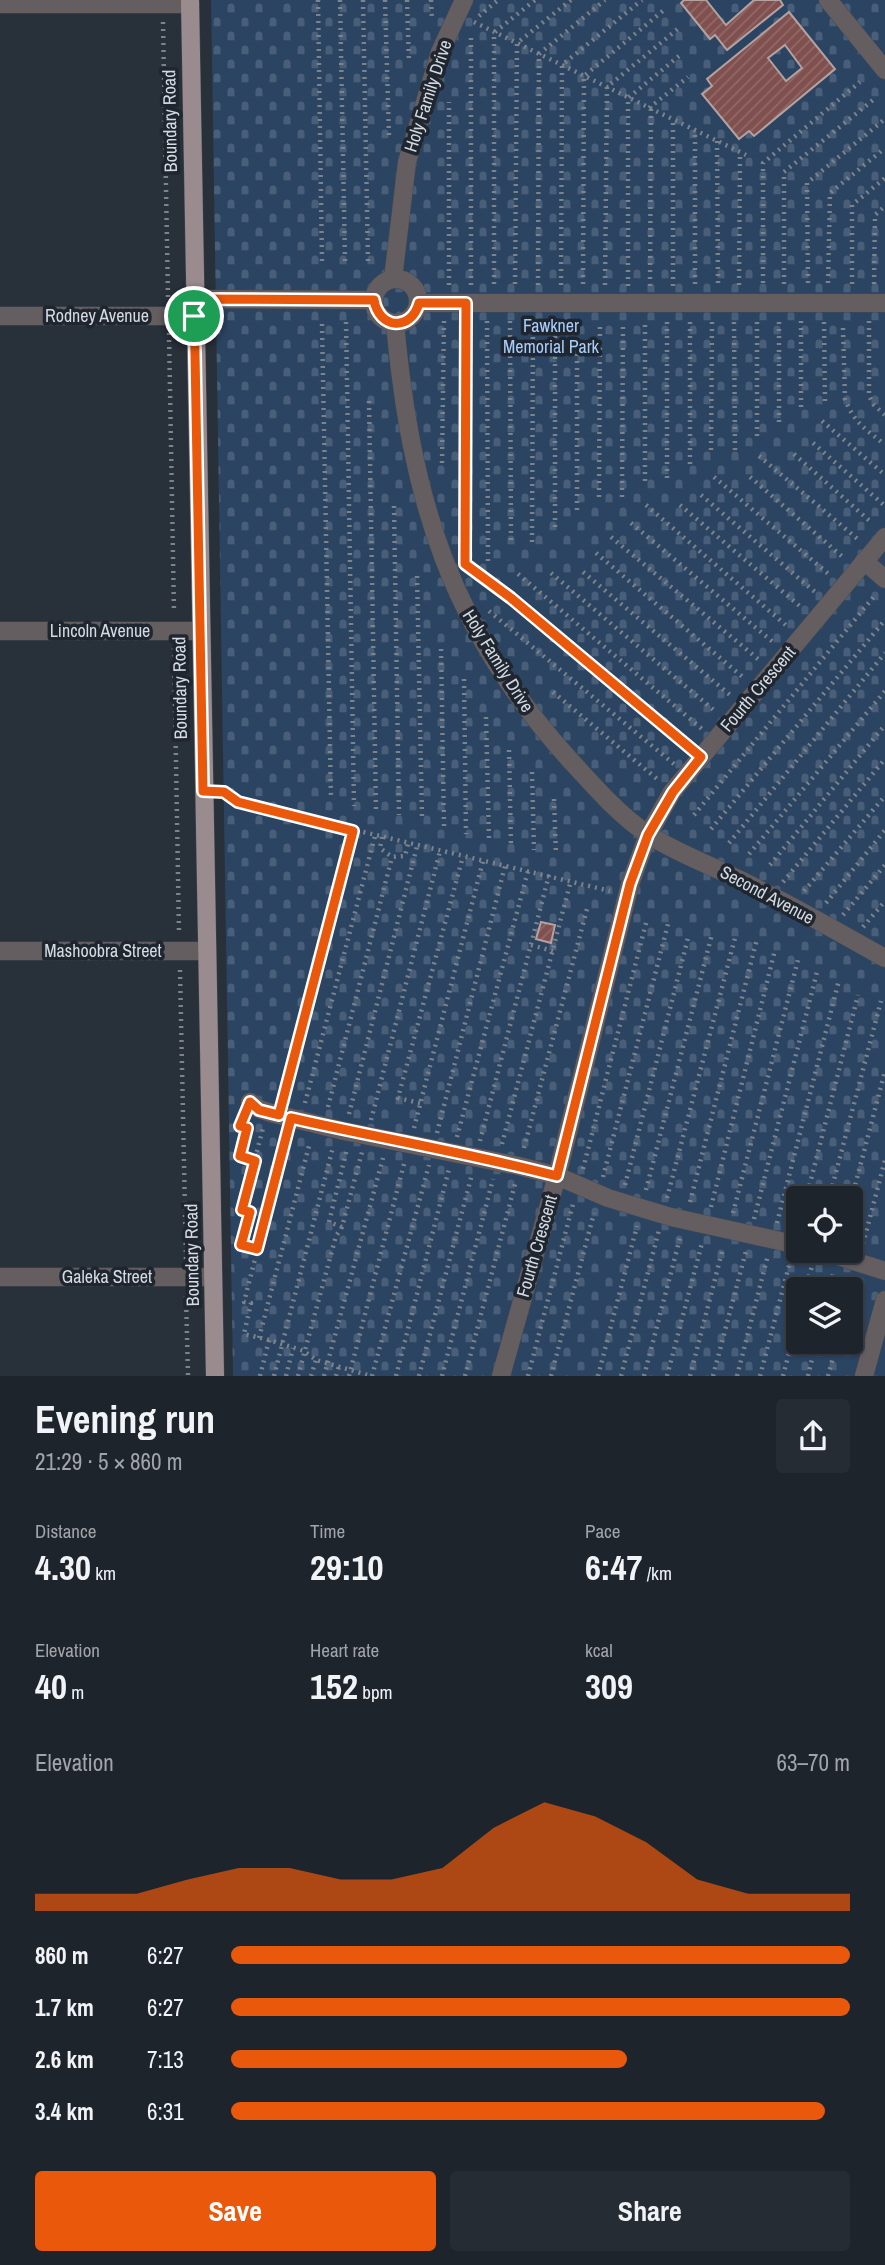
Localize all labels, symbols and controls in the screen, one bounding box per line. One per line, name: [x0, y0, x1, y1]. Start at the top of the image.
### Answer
street label: Holy Family Drive: [398, 37, 457, 155]
street label: Boundary Road: [156, 70, 183, 173]
pin: [164, 286, 224, 346]
icon: arrive: [175, 297, 213, 335]
street label: Rodney Avenue: [45, 303, 149, 328]
park label: Fawkner Memorial Park: [503, 313, 600, 359]
street label: Holy Family Drive: [457, 605, 540, 717]
street label: Lincoln Avenue: [50, 618, 150, 643]
street label: Boundary Road: [166, 637, 193, 740]
street label: Fourth Crescent: [714, 640, 801, 737]
street label: Second Avenue: [716, 859, 819, 930]
street label: Mashoobra Street: [44, 938, 162, 963]
map controls: [786, 1186, 863, 1354]
button: locate: [786, 1186, 863, 1263]
street label: Fourth Crescent: [510, 1192, 563, 1300]
street label: Boundary Road: [178, 1204, 205, 1307]
street label: Galeka Street: [62, 1264, 152, 1289]
button: layers: [786, 1277, 863, 1354]
text: Evening run: [35, 1394, 215, 1445]
button: share: [776, 1399, 850, 1473]
text: 21:29 · 5 × 860 m: [35, 1446, 182, 1477]
text: Distance: [35, 1518, 96, 1544]
text: Time: [310, 1518, 345, 1544]
text: Pace: [585, 1518, 621, 1544]
text: 4.30: [35, 1544, 91, 1591]
text: 29:10: [310, 1544, 383, 1591]
text: 6:47: [585, 1544, 642, 1591]
text: km: [91, 1560, 116, 1586]
text: /km: [642, 1560, 672, 1586]
text: Elevation: [35, 1637, 100, 1663]
text: Heart rate: [310, 1637, 379, 1663]
text: kcal: [585, 1637, 613, 1663]
text: 40: [35, 1663, 67, 1710]
text: 152: [310, 1663, 358, 1710]
text: 309: [585, 1663, 633, 1710]
text: m: [67, 1679, 84, 1705]
text: bpm: [358, 1679, 393, 1705]
text: Elevation: [35, 1747, 114, 1778]
text: 63–70 m: [777, 1747, 850, 1778]
text: 860 m: [35, 1940, 88, 1971]
text: 6:27: [147, 1940, 184, 1971]
text: 1.7 km: [35, 1992, 94, 2023]
text: 6:27: [147, 1992, 184, 2023]
text: 2.6 km: [35, 2044, 94, 2075]
text: 7:13: [147, 2044, 184, 2075]
text: 3.4 km: [35, 2096, 94, 2127]
text: 6:31: [147, 2096, 184, 2127]
button: Save: [35, 2171, 436, 2251]
button: Share: [450, 2171, 850, 2251]

